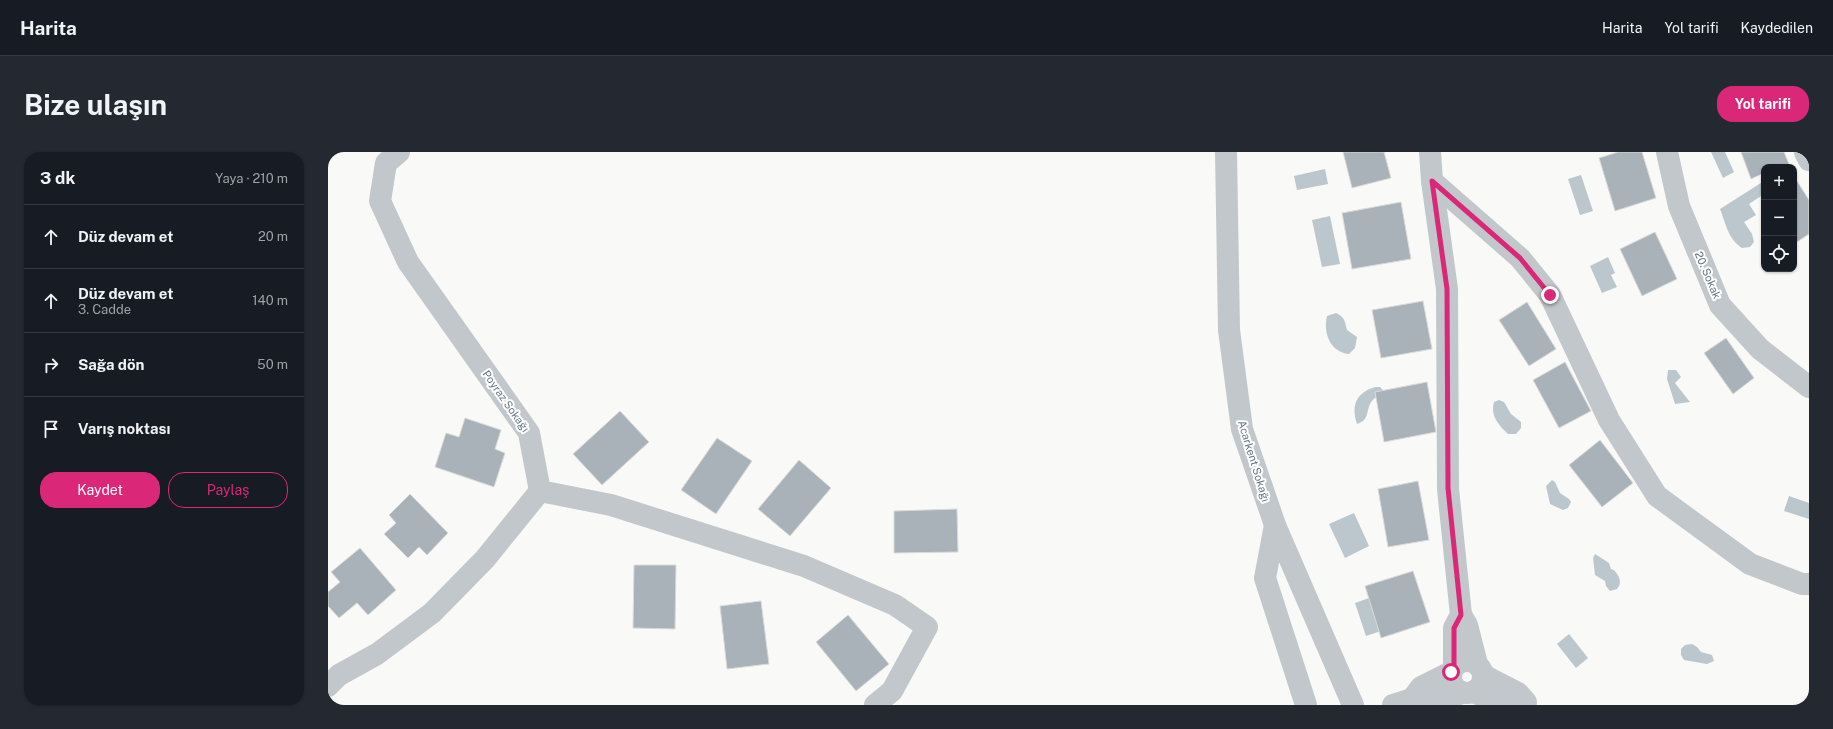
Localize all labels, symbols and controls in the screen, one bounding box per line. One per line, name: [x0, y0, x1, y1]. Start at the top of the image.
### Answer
text: Harita: [20, 17, 77, 39]
text: Harita: [1602, 20, 1642, 36]
text: Yol tarifi: [1664, 20, 1719, 36]
text: Kaydedilen: [1741, 20, 1813, 36]
button: Yol tarifi: [1717, 86, 1809, 122]
text: Bize ulaşın: [24, 88, 167, 121]
map controls: [1761, 164, 1797, 272]
button: +: [1761, 164, 1797, 200]
text: 3 dk: [40, 168, 75, 188]
text: Yaya · 210 m: [215, 171, 288, 186]
button: −: [1761, 200, 1797, 236]
icon: ahead: [40, 226, 62, 248]
text: Düz devam et: [78, 228, 173, 245]
text: 20 m: [258, 229, 288, 244]
button: locate: [1761, 236, 1797, 272]
street label: 20. Sokak: [1693, 250, 1723, 300]
text: Düz devam et: [78, 285, 173, 302]
route end: [1541, 286, 1559, 304]
icon: ahead: [40, 290, 62, 312]
text: 140 m: [252, 293, 288, 308]
text: 3. Cadde: [78, 302, 131, 317]
icon: right: [40, 354, 62, 376]
text: Sağa dön: [78, 356, 144, 373]
text: 50 m: [257, 357, 288, 372]
street label: Poyraz Sokağı: [480, 368, 532, 434]
icon: arrive: [40, 418, 62, 440]
street label: Acarkent Sokağı: [1236, 419, 1272, 503]
text: Varış noktası: [78, 420, 170, 437]
button: Kaydet: [40, 472, 160, 508]
button: Paylaş: [168, 472, 288, 508]
route start: [1442, 663, 1460, 681]

